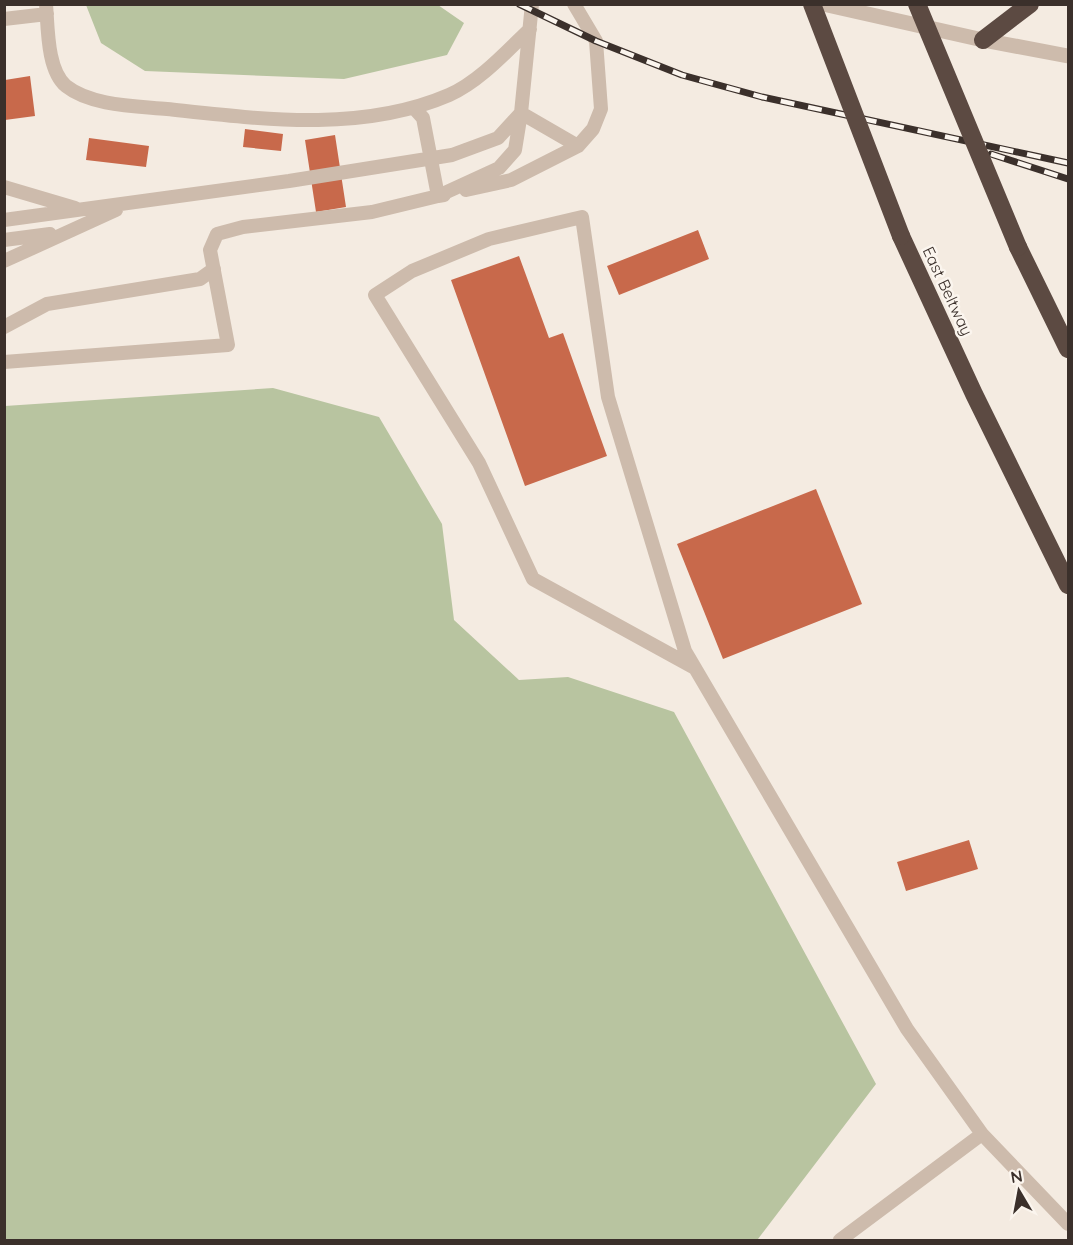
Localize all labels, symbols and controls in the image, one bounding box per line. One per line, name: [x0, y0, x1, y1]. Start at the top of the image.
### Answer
street label: East Beltway: [919, 243, 977, 339]
north arrow: [989, 1161, 1049, 1221]
text: N: [1009, 1165, 1024, 1187]

